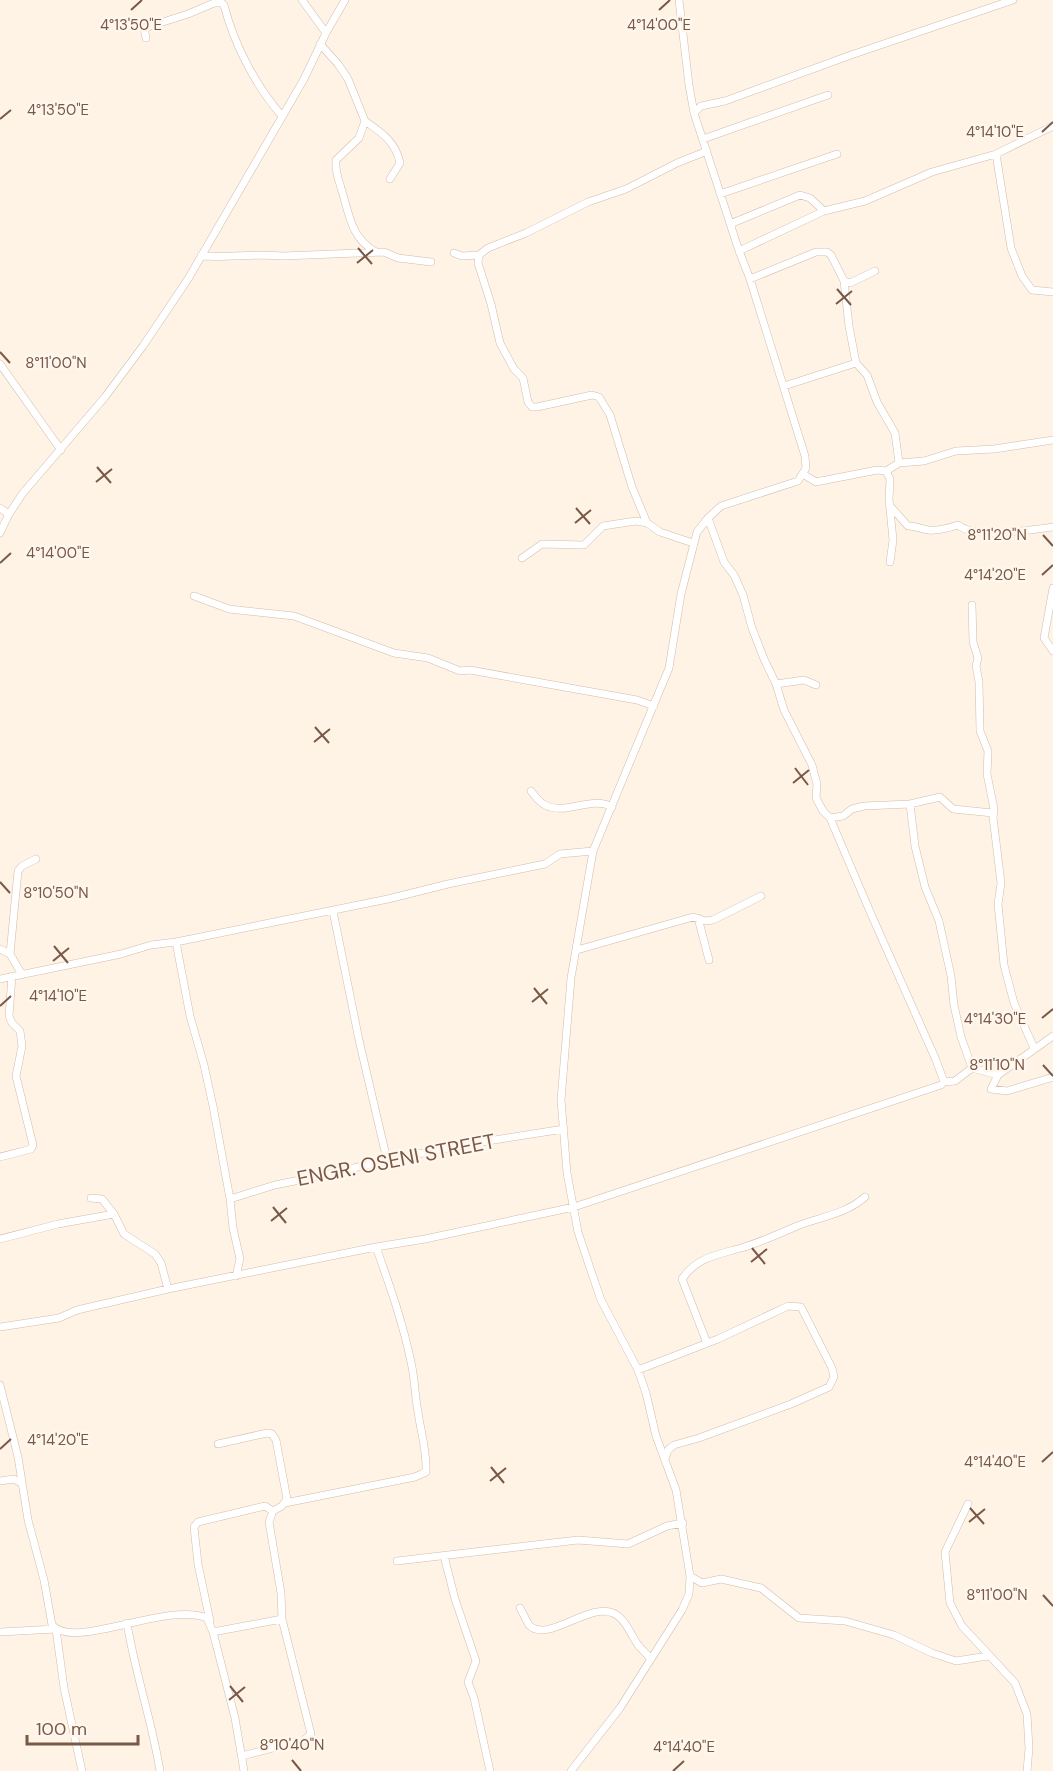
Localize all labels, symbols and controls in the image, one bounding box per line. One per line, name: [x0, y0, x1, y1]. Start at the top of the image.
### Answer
text: 4°13'50"E: [100, 15, 162, 35]
text: 4°14'00"E: [627, 15, 691, 35]
text: 4°13'50"E: [27, 100, 89, 120]
text: 4°14'10"E: [966, 122, 1024, 142]
text: 8°11'00"N: [25, 353, 87, 373]
text: 8°11'20"N: [967, 525, 1027, 545]
text: 4°14'00"E: [26, 543, 90, 563]
text: 4°14'20"E: [964, 565, 1026, 585]
text: 8°10'50"N: [23, 883, 89, 903]
text: 4°14'10"E: [29, 986, 87, 1006]
text: 4°14'30"E: [964, 1009, 1026, 1029]
text: 8°11'10"N: [969, 1055, 1025, 1075]
street label: ENGR. OSENI STREET: [294, 1127, 498, 1193]
text: 4°14'20"E: [27, 1430, 89, 1450]
text: 4°14'40"E: [964, 1452, 1026, 1472]
text: 8°11'00"N: [966, 1585, 1028, 1605]
scale bar: [27, 1708, 138, 1746]
text: 100 m: [36, 1717, 87, 1741]
text: 8°10'40"N: [260, 1735, 324, 1755]
text: 4°14'40"E: [653, 1737, 715, 1757]

